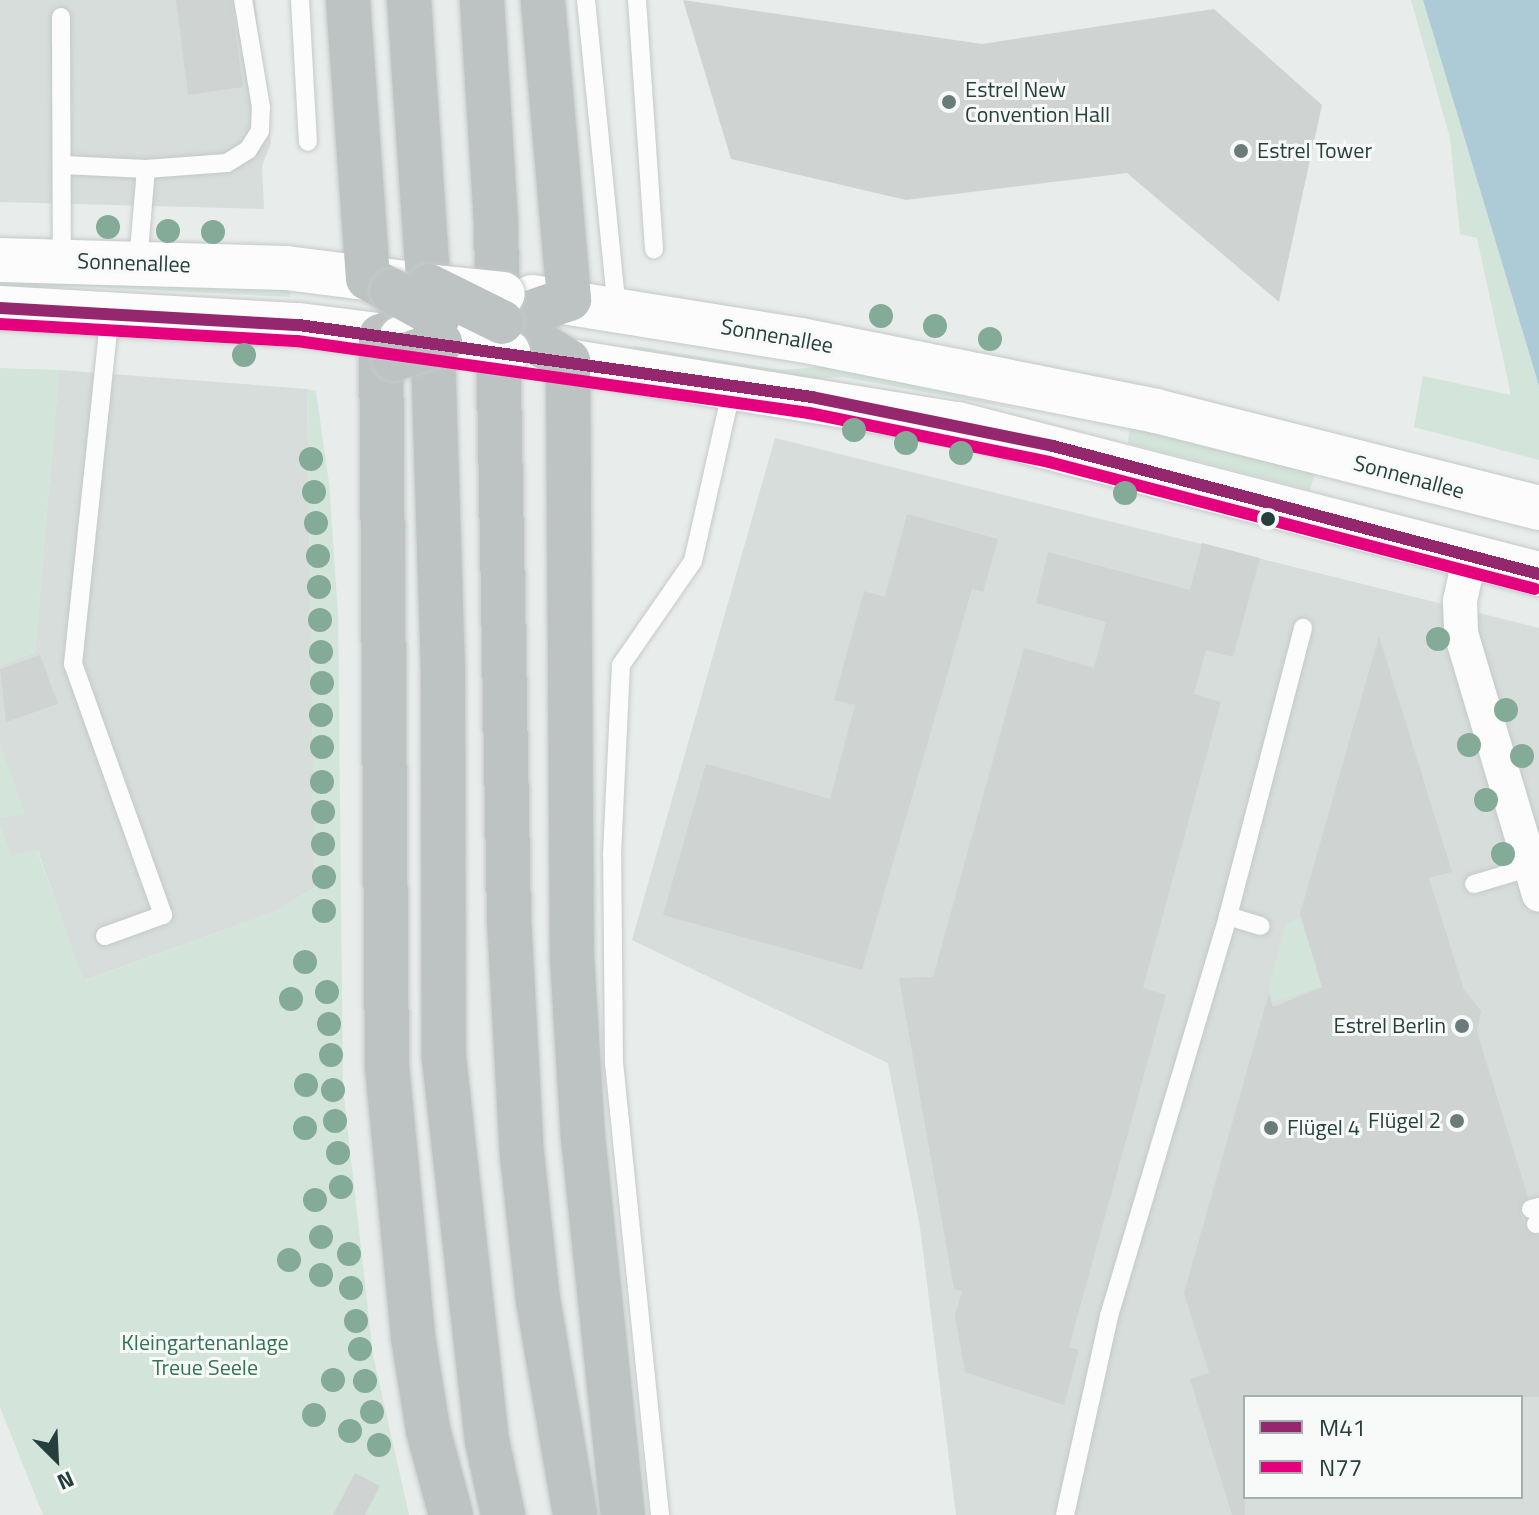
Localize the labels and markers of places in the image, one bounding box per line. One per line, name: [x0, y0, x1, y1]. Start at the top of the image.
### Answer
place label: Estrel New Convention Hall: [965, 76, 1110, 128]
marker: Estrel New Convention Hall: [940, 93, 958, 111]
place label: Estrel Tower: [1257, 138, 1372, 164]
marker: Estrel Tower: [1232, 142, 1250, 160]
unlabelled marker: [1260, 511, 1276, 527]
place label: Estrel Berlin: [1333, 1013, 1446, 1039]
marker: Estrel Berlin: [1453, 1017, 1471, 1035]
place label: Flügel 2: [1368, 1108, 1441, 1134]
marker: Flügel 2: [1448, 1112, 1466, 1130]
place label: Flügel 4: [1287, 1115, 1360, 1141]
marker: Flügel 4: [1262, 1119, 1280, 1137]

